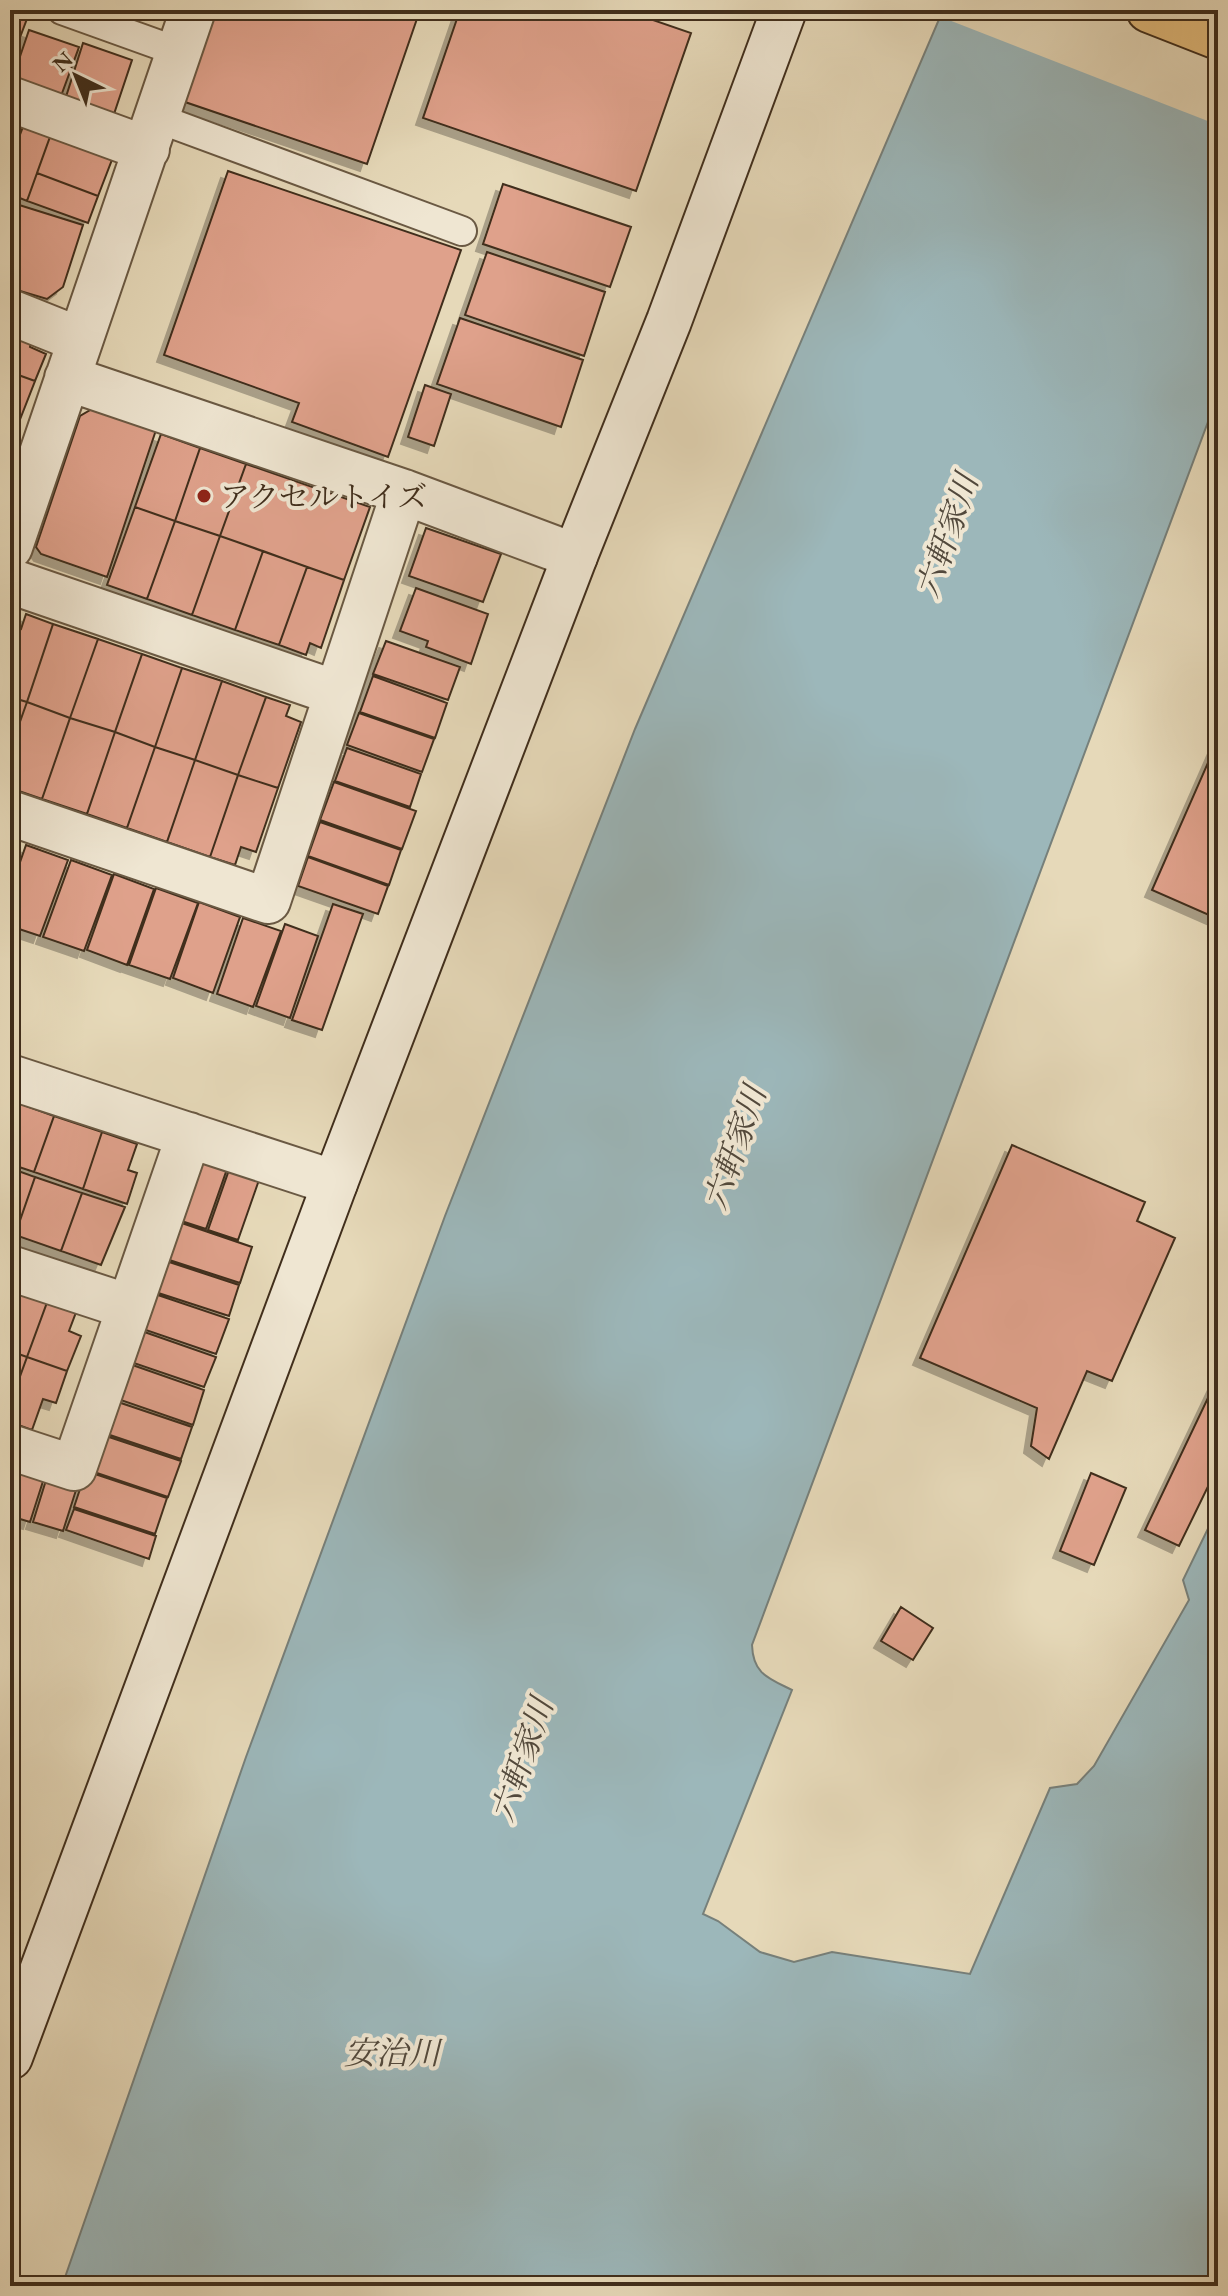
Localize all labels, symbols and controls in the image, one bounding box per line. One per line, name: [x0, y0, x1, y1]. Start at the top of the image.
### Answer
north arrow: [36, 36, 116, 116]
text: N: [46, 45, 79, 78]
water label: 六軒家川: [906, 466, 989, 603]
place label: アクセルトイズ: [220, 477, 427, 516]
marker: アクセルトイズ: [195, 487, 213, 505]
water label: 六軒家川: [694, 1078, 777, 1215]
water label: 六軒家川: [481, 1690, 564, 1827]
water label: 安治川: [344, 2032, 443, 2074]

